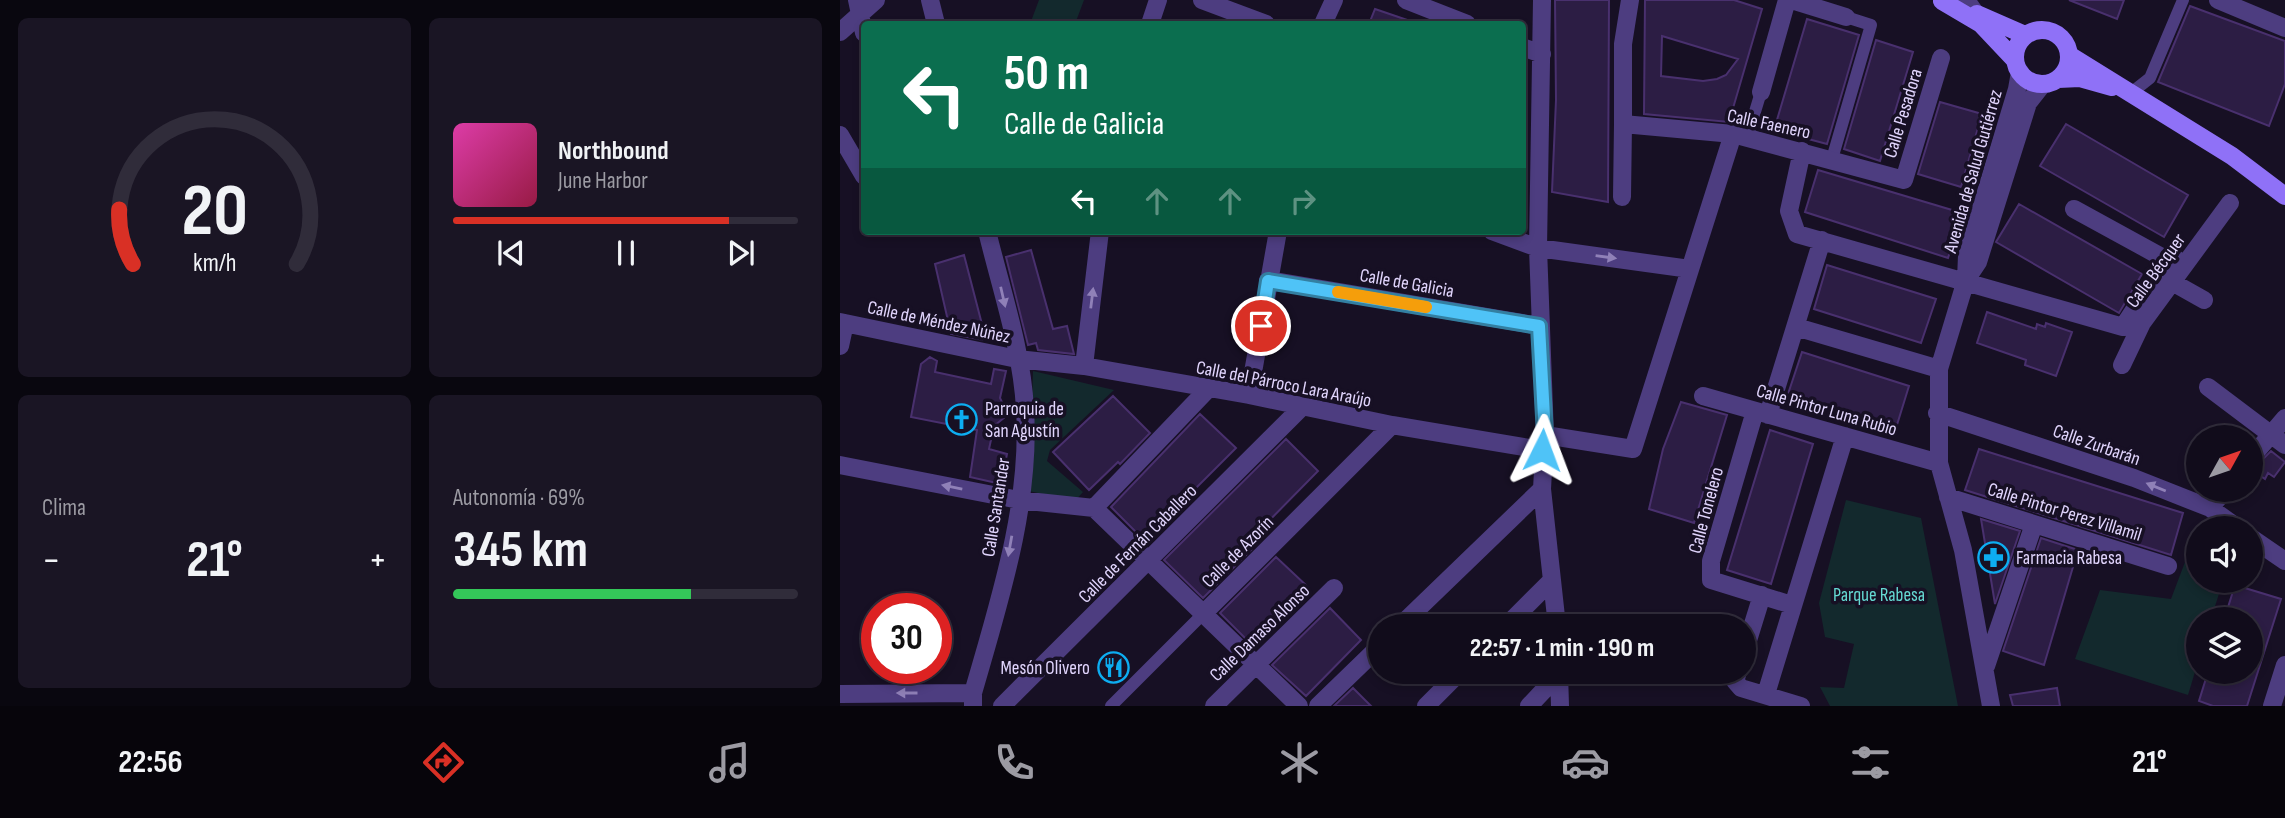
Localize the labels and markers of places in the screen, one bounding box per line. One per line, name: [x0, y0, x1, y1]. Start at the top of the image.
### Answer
pin: [1231, 296, 1291, 356]
place label: Parroquia de San Agustín: [985, 398, 1064, 443]
church icon: Parroquia de San Agustín: [945, 402, 979, 436]
pharmacy icon: Farmacia Rabesa: [1976, 540, 2010, 574]
place label: Farmacia Rabesa: [2016, 547, 2122, 570]
restaurant icon: Mesón Olivero: [1096, 650, 1130, 684]
place label: Mesón Olivero: [1001, 657, 1090, 680]

